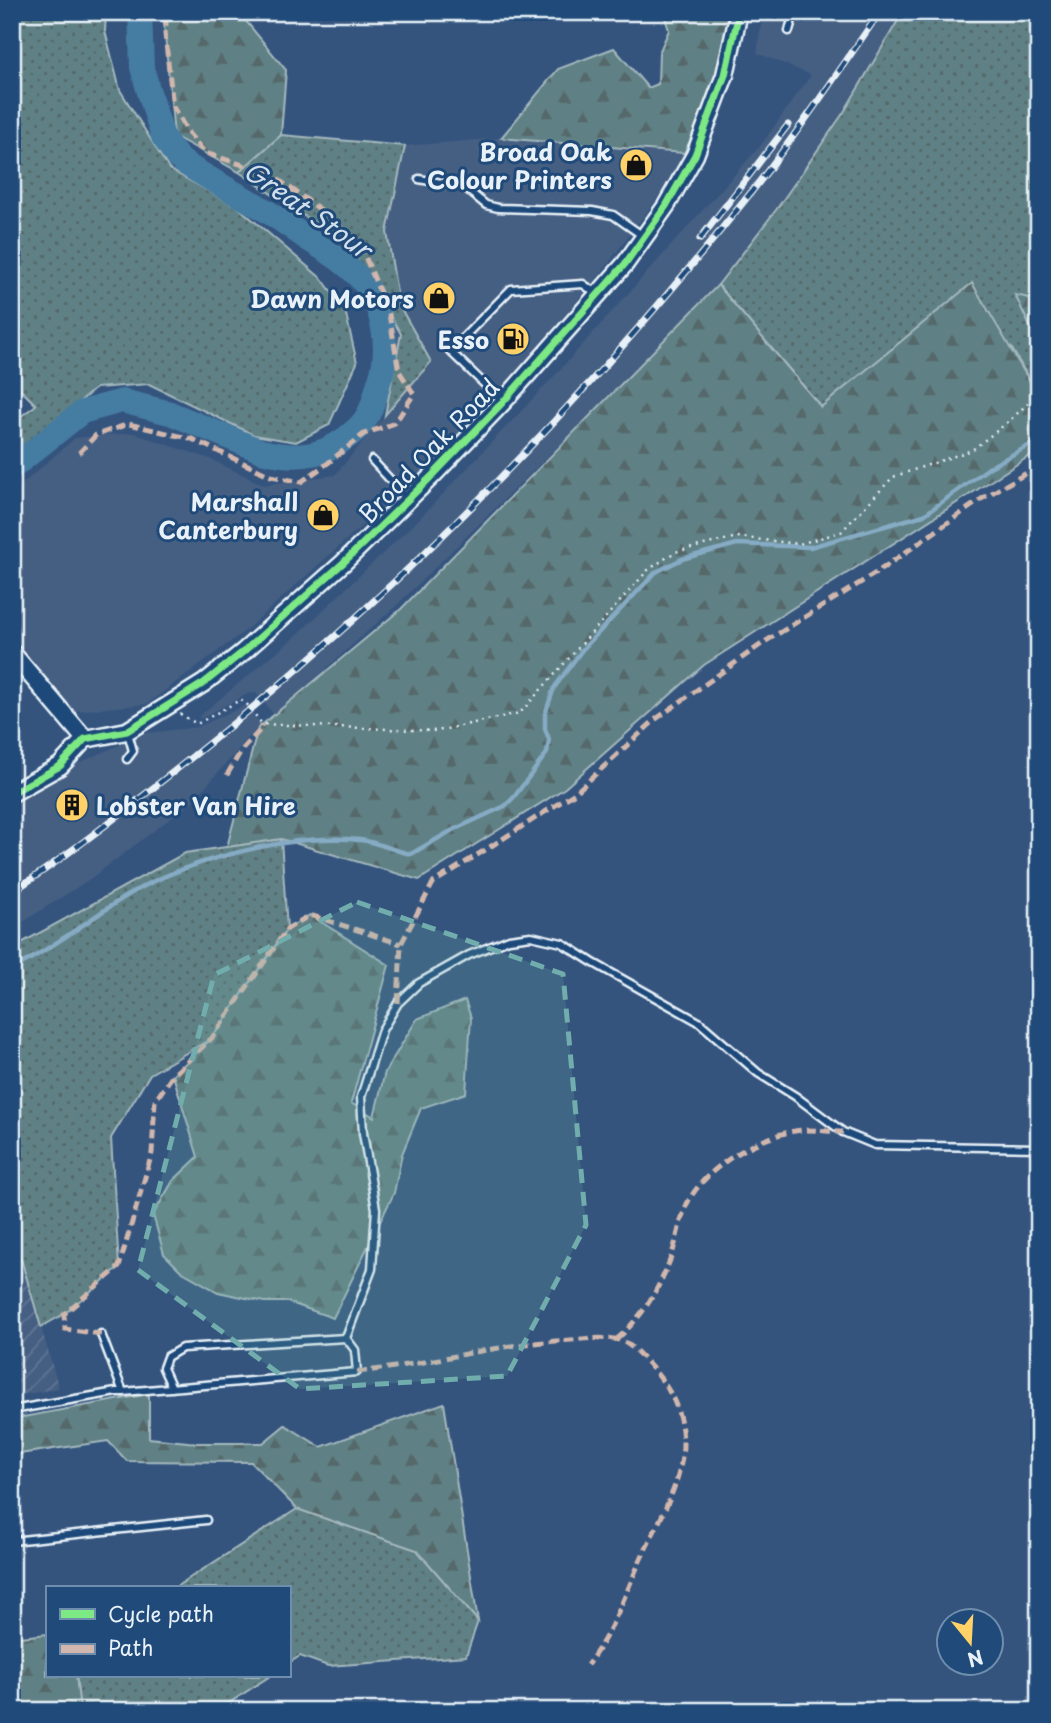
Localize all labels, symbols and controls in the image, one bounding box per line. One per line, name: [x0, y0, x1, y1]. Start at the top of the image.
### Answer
place label: Broad Oak Colour Printers: [427, 133, 612, 197]
shop icon: Broad Oak Colour Printers: [617, 146, 655, 184]
water label: Great Stour: [236, 150, 383, 270]
shop icon: Dawn Motors: [420, 279, 458, 317]
place label: Dawn Motors: [250, 280, 414, 316]
fuel station icon: Esso: [494, 320, 532, 358]
place label: Esso: [438, 321, 489, 357]
street label: Broad Oak Road: [349, 369, 507, 531]
place label: Marshall Canterbury: [158, 483, 298, 547]
shop icon: Marshall Canterbury: [304, 496, 342, 534]
building icon: Lobster Van Hire: [53, 786, 91, 824]
place label: Lobster Van Hire: [96, 787, 296, 823]
legend: [46, 1586, 290, 1678]
text: Cycle path: [108, 1597, 214, 1629]
north arrow: [936, 1608, 1006, 1678]
text: Path: [108, 1631, 153, 1663]
text: N: [964, 1643, 987, 1675]

